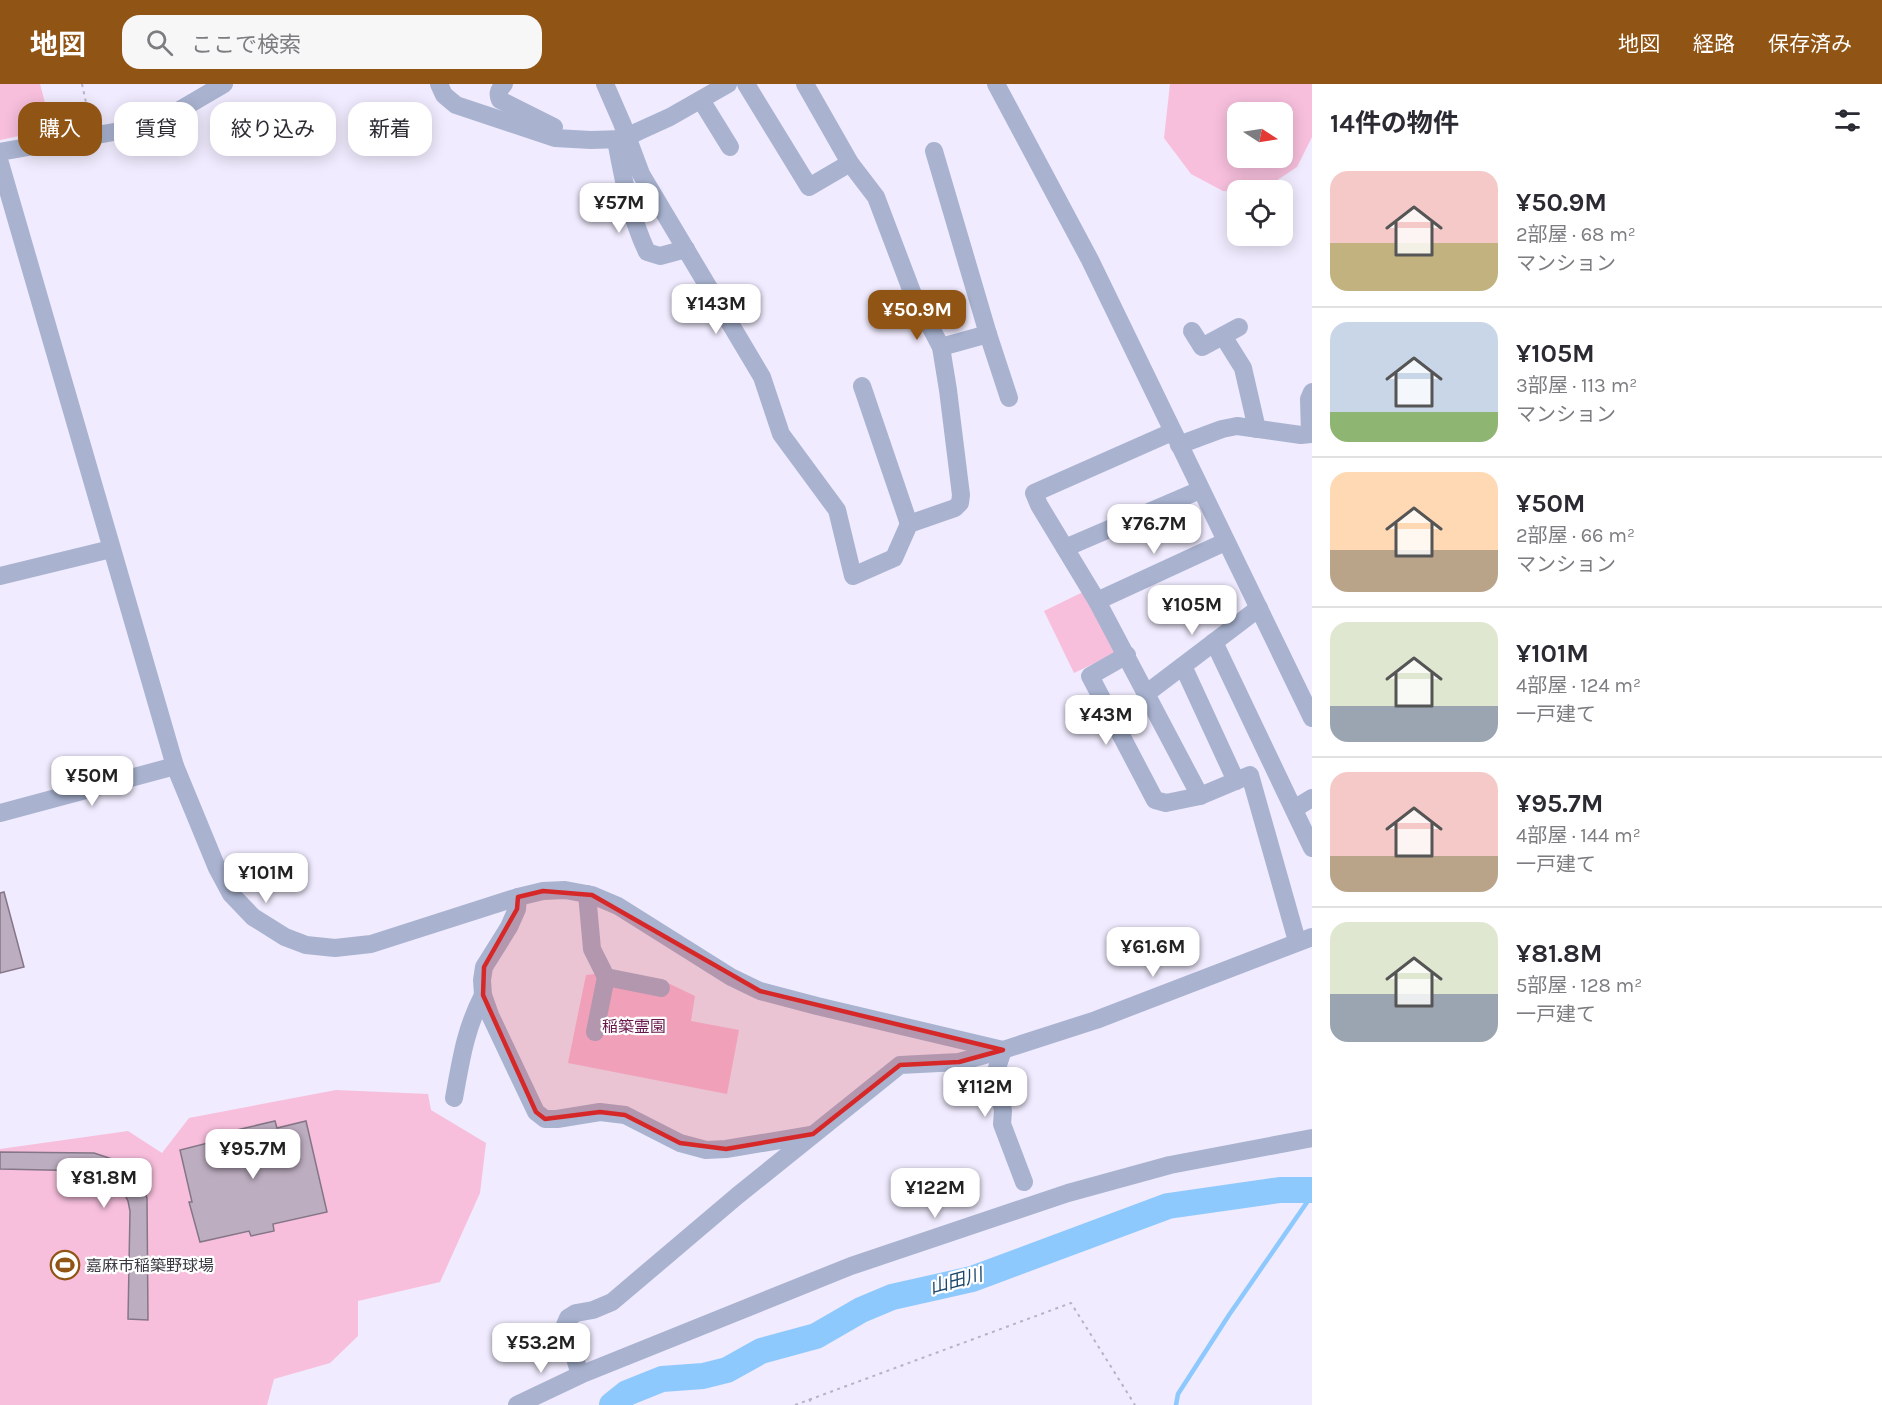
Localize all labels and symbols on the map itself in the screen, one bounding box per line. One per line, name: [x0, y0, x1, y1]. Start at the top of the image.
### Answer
north arrow: [1227, 102, 1293, 168]
pin: ¥57M: [583, 183, 655, 234]
pin: ¥143M: [674, 284, 758, 335]
pin: ¥50.9M: [868, 290, 966, 341]
pin: ¥76.7M: [1105, 504, 1203, 555]
pin: ¥105M: [1150, 585, 1234, 636]
pin: ¥43M: [1070, 695, 1142, 746]
pin: ¥50M: [56, 756, 128, 807]
pin: ¥101M: [224, 853, 308, 904]
pin: ¥61.6M: [1104, 927, 1202, 978]
park label: 稲築霊園: [602, 1017, 666, 1036]
pin: ¥112M: [943, 1067, 1027, 1118]
pin: ¥95.7M: [204, 1129, 302, 1180]
pin: ¥81.8M: [55, 1158, 153, 1209]
pin: ¥122M: [893, 1168, 977, 1219]
sports icon: 嘉麻市稲築野球場: [49, 1249, 81, 1281]
place label: 嘉麻市稲築野球場: [86, 1256, 214, 1275]
water label: 山田川: [927, 1263, 987, 1299]
pin: ¥53.2M: [492, 1323, 590, 1374]

